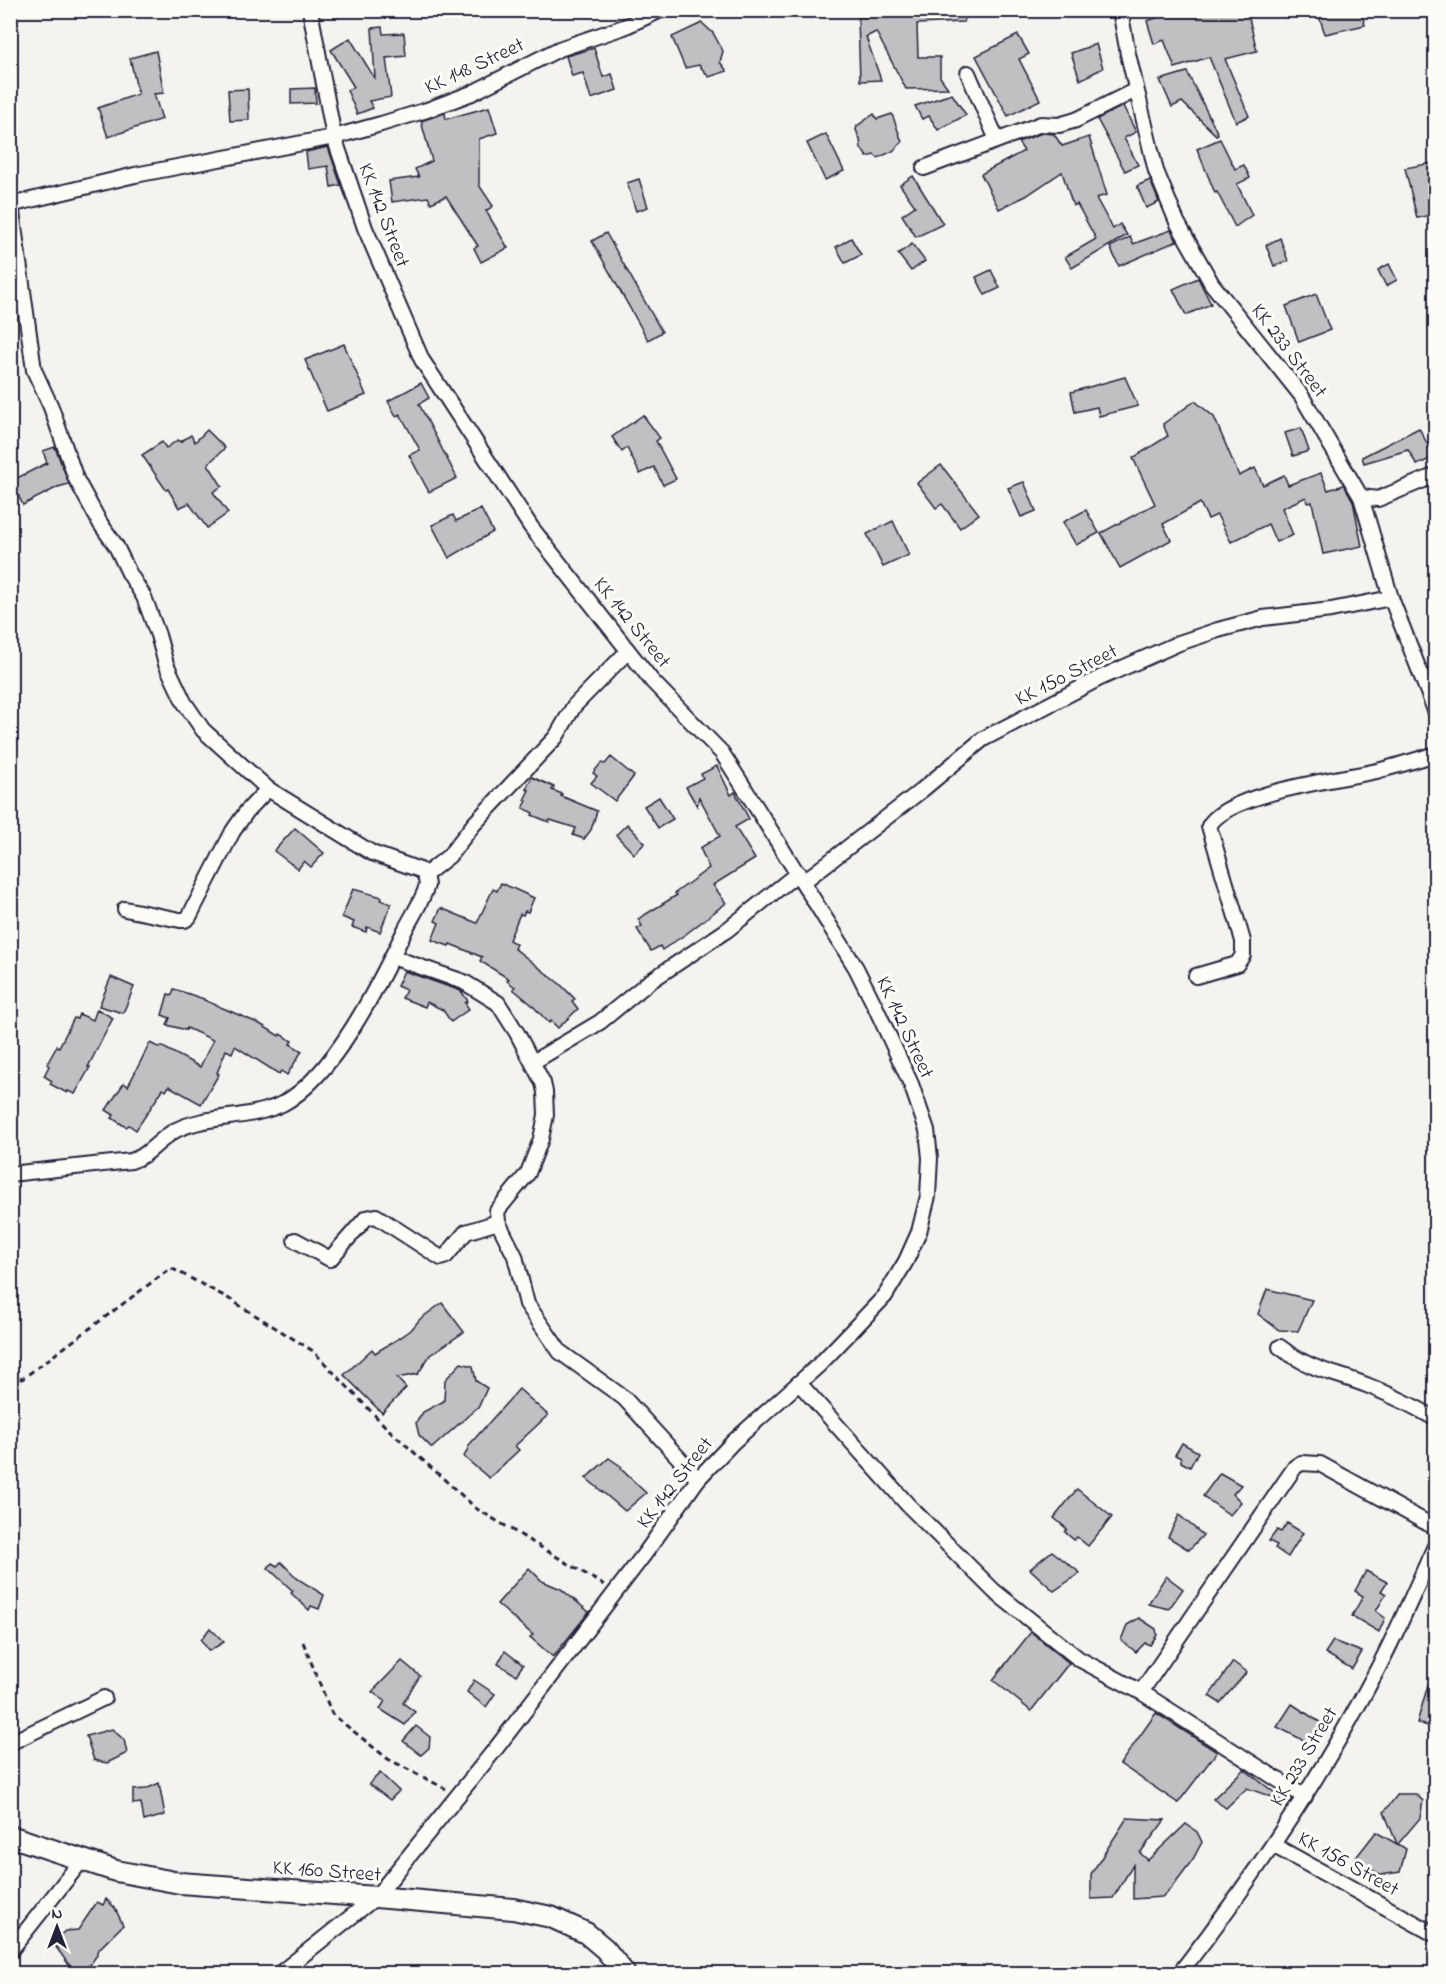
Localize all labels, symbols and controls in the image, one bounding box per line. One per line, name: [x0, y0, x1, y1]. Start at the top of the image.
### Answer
street label: KK 148 Street: [420, 31, 530, 103]
street label: KK 142 Street: [349, 159, 417, 272]
street label: KK 233 Street: [1243, 298, 1334, 405]
street label: KK 142 Street: [585, 571, 678, 675]
street label: KK 150 Street: [1010, 637, 1123, 714]
street label: KK 142 Street: [867, 972, 941, 1084]
street label: KK 142 Street: [630, 1431, 721, 1536]
street label: KK 233 Street: [1263, 1701, 1346, 1813]
street label: KK 156 Street: [1292, 1825, 1404, 1905]
street label: KK 160 Street: [272, 1853, 382, 1891]
north arrow: [27, 1897, 87, 1957]
text: N: [52, 1902, 63, 1926]

